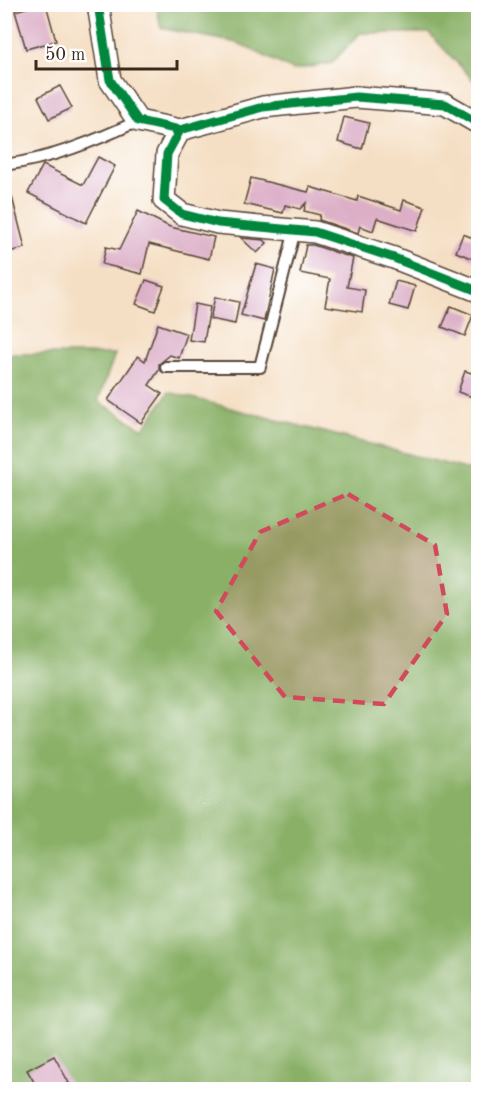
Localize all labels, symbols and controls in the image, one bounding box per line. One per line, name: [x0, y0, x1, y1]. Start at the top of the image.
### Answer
scale bar: [36, 33, 177, 71]
text: 50 m: [45, 46, 85, 64]

